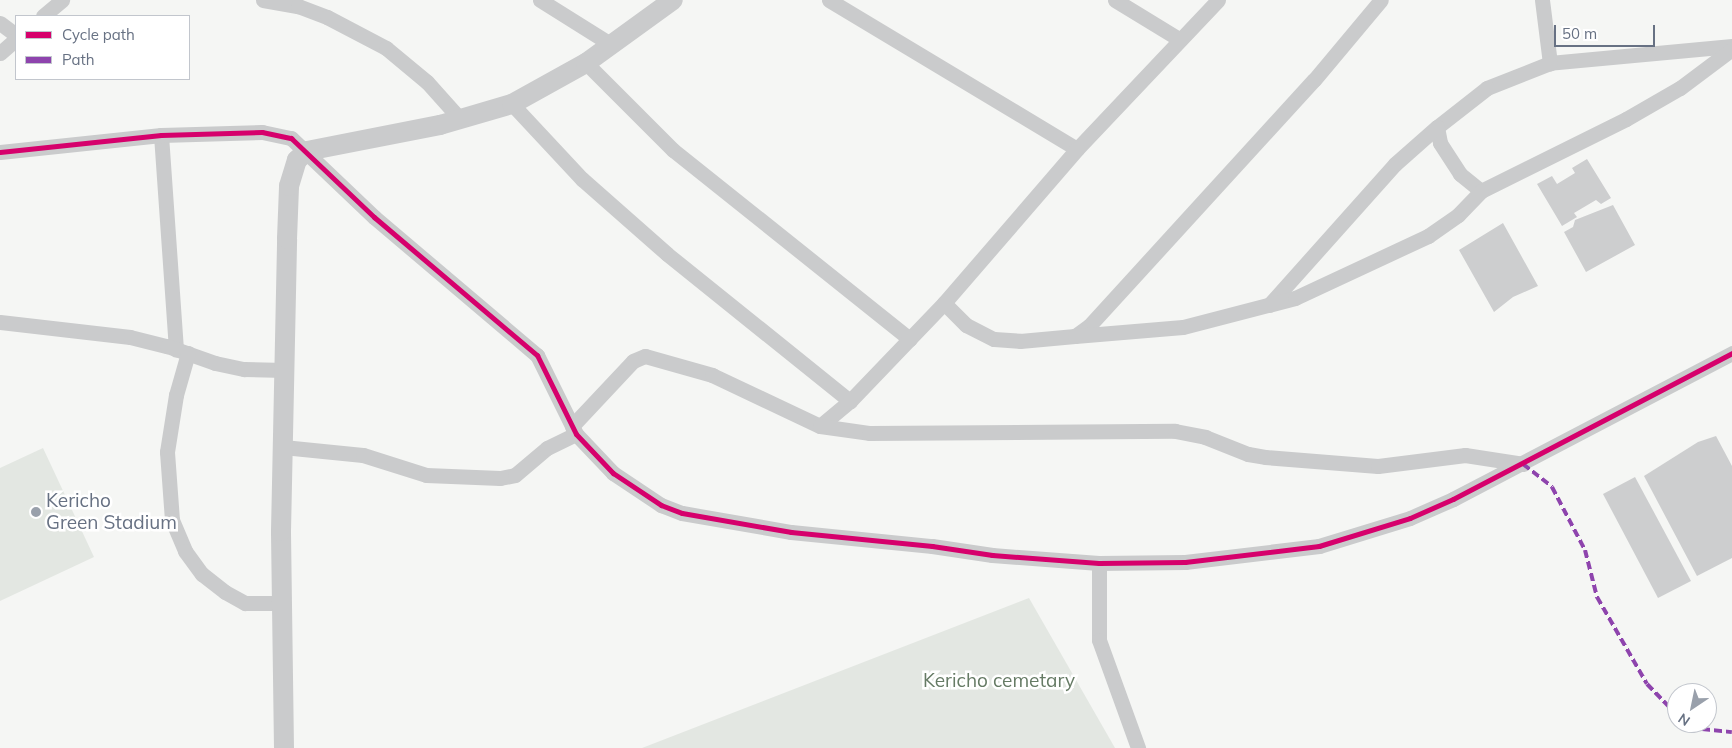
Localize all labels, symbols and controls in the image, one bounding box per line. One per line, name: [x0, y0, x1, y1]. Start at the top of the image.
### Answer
legend: [15, 15, 190, 80]
scale bar: [1557, 15, 1658, 47]
text: 50 m: [1562, 24, 1597, 43]
text: Cycle path: [62, 25, 135, 44]
text: Path: [62, 50, 94, 69]
place label: Kericho Green Stadium: [46, 490, 177, 534]
marker: Kericho Green Stadium: [30, 506, 42, 518]
park label: Kericho cemetary: [923, 670, 1075, 692]
north arrow: [1667, 683, 1717, 733]
text: N: [1675, 709, 1694, 730]

